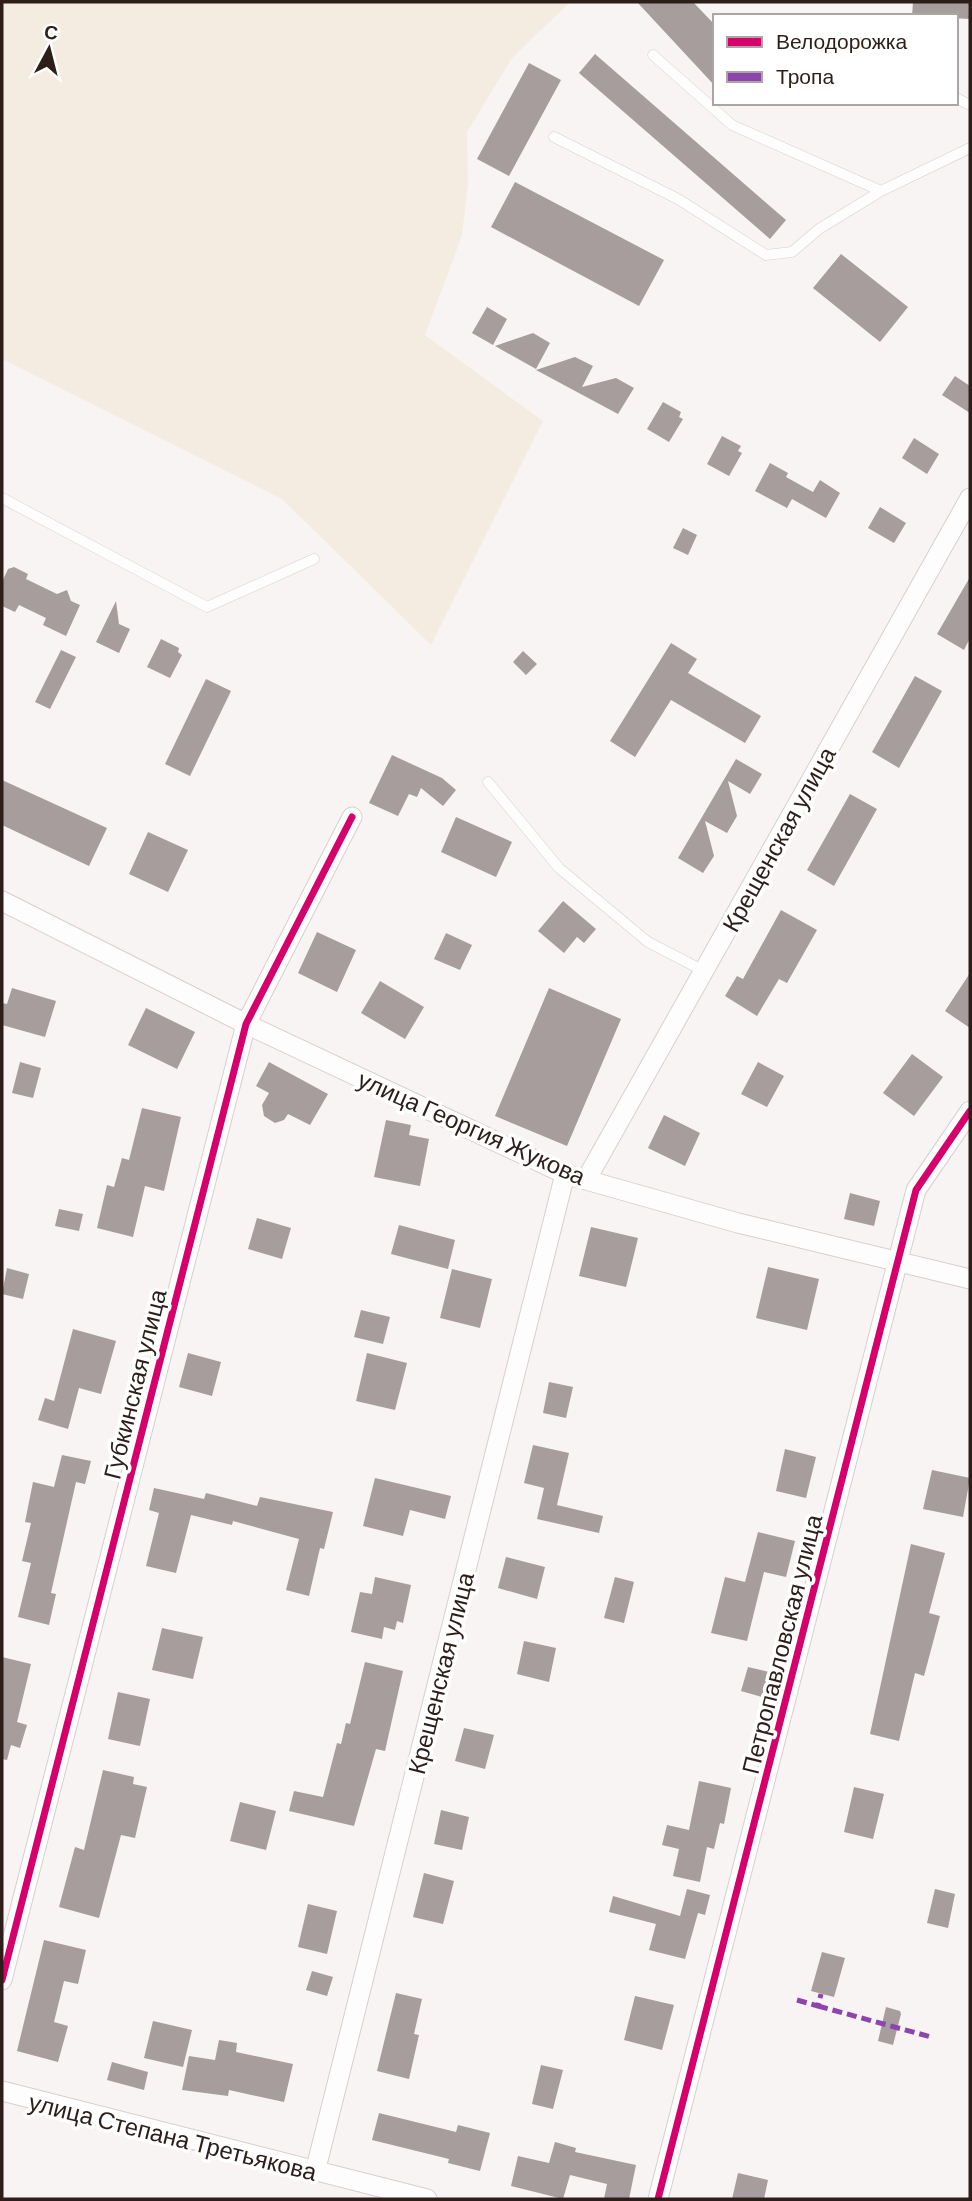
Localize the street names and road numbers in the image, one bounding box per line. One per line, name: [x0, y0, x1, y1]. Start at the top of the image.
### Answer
street label: Крещенская улица: [715, 741, 841, 937]
street label: улица Георгия Жукова: [354, 1064, 591, 1191]
street label: Губкинская улица: [96, 1285, 172, 1482]
street label: Петропавловская улица: [735, 1511, 827, 1777]
street label: Крещенская улица: [401, 1568, 479, 1777]
street label: улица Степана Третьякова: [26, 2086, 321, 2186]

